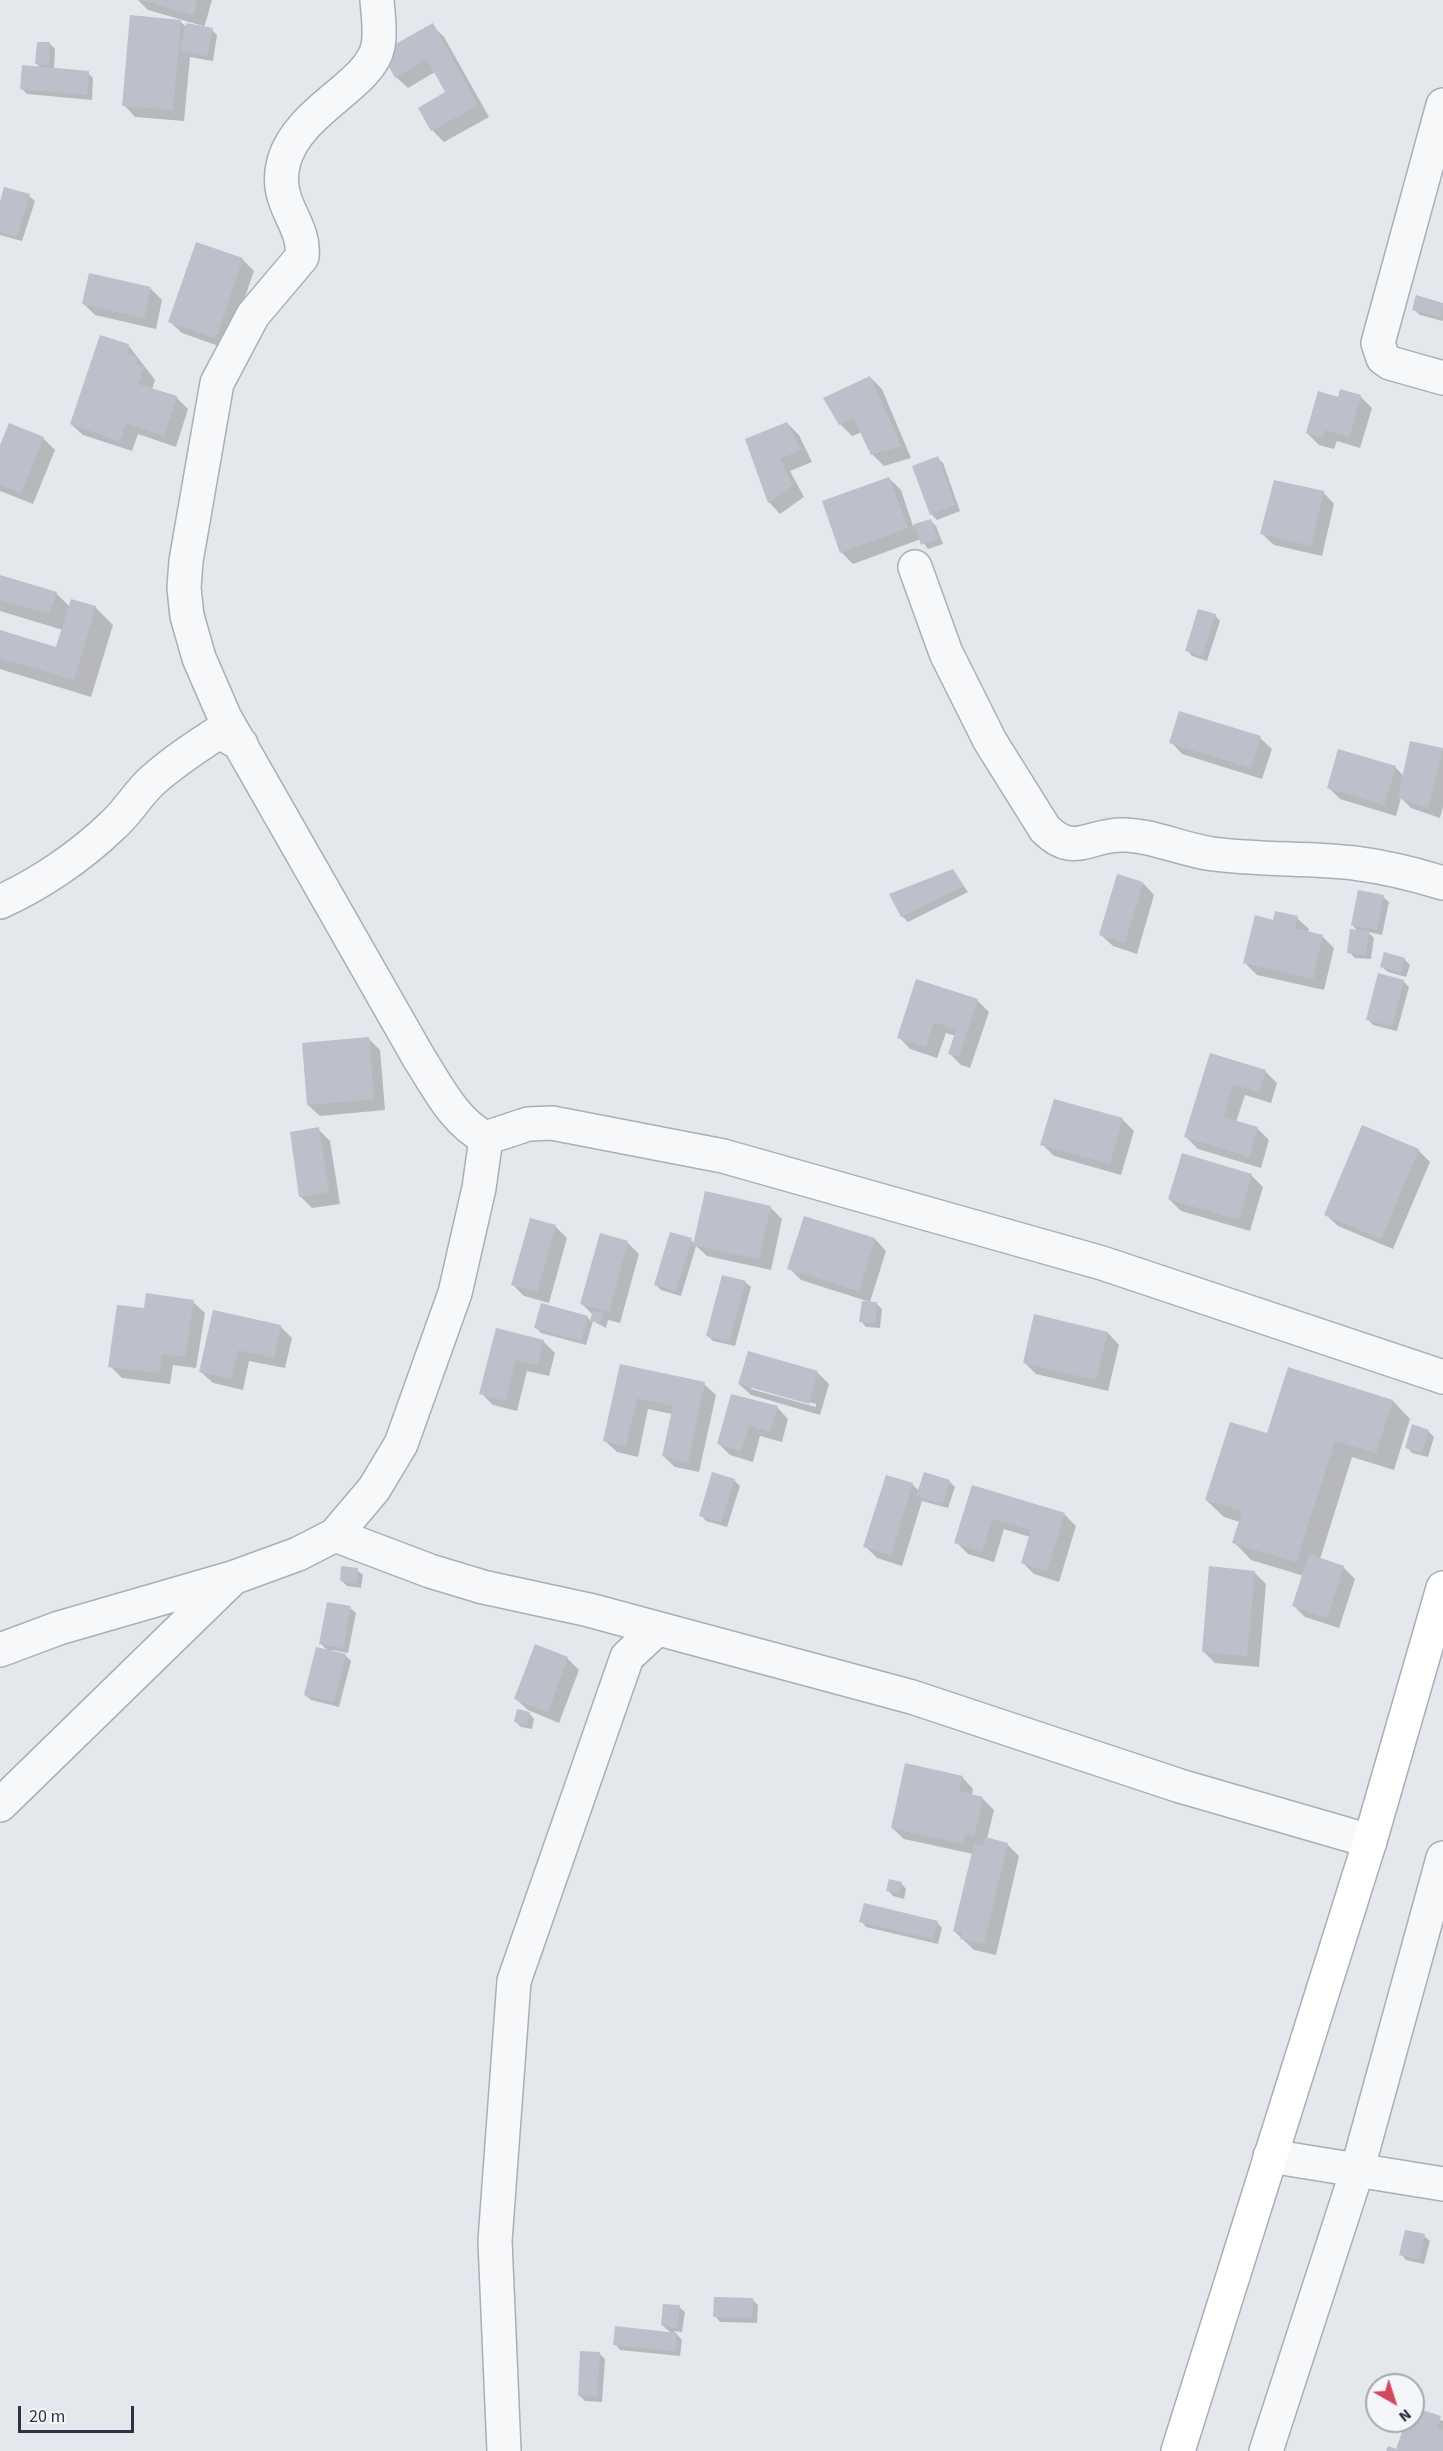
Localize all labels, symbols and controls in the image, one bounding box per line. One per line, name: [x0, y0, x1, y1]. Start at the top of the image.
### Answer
north arrow: [1365, 2373, 1425, 2433]
scale bar: [21, 2394, 136, 2432]
text: 20 m: [29, 2404, 65, 2429]
text: N: [1394, 2404, 1416, 2427]

